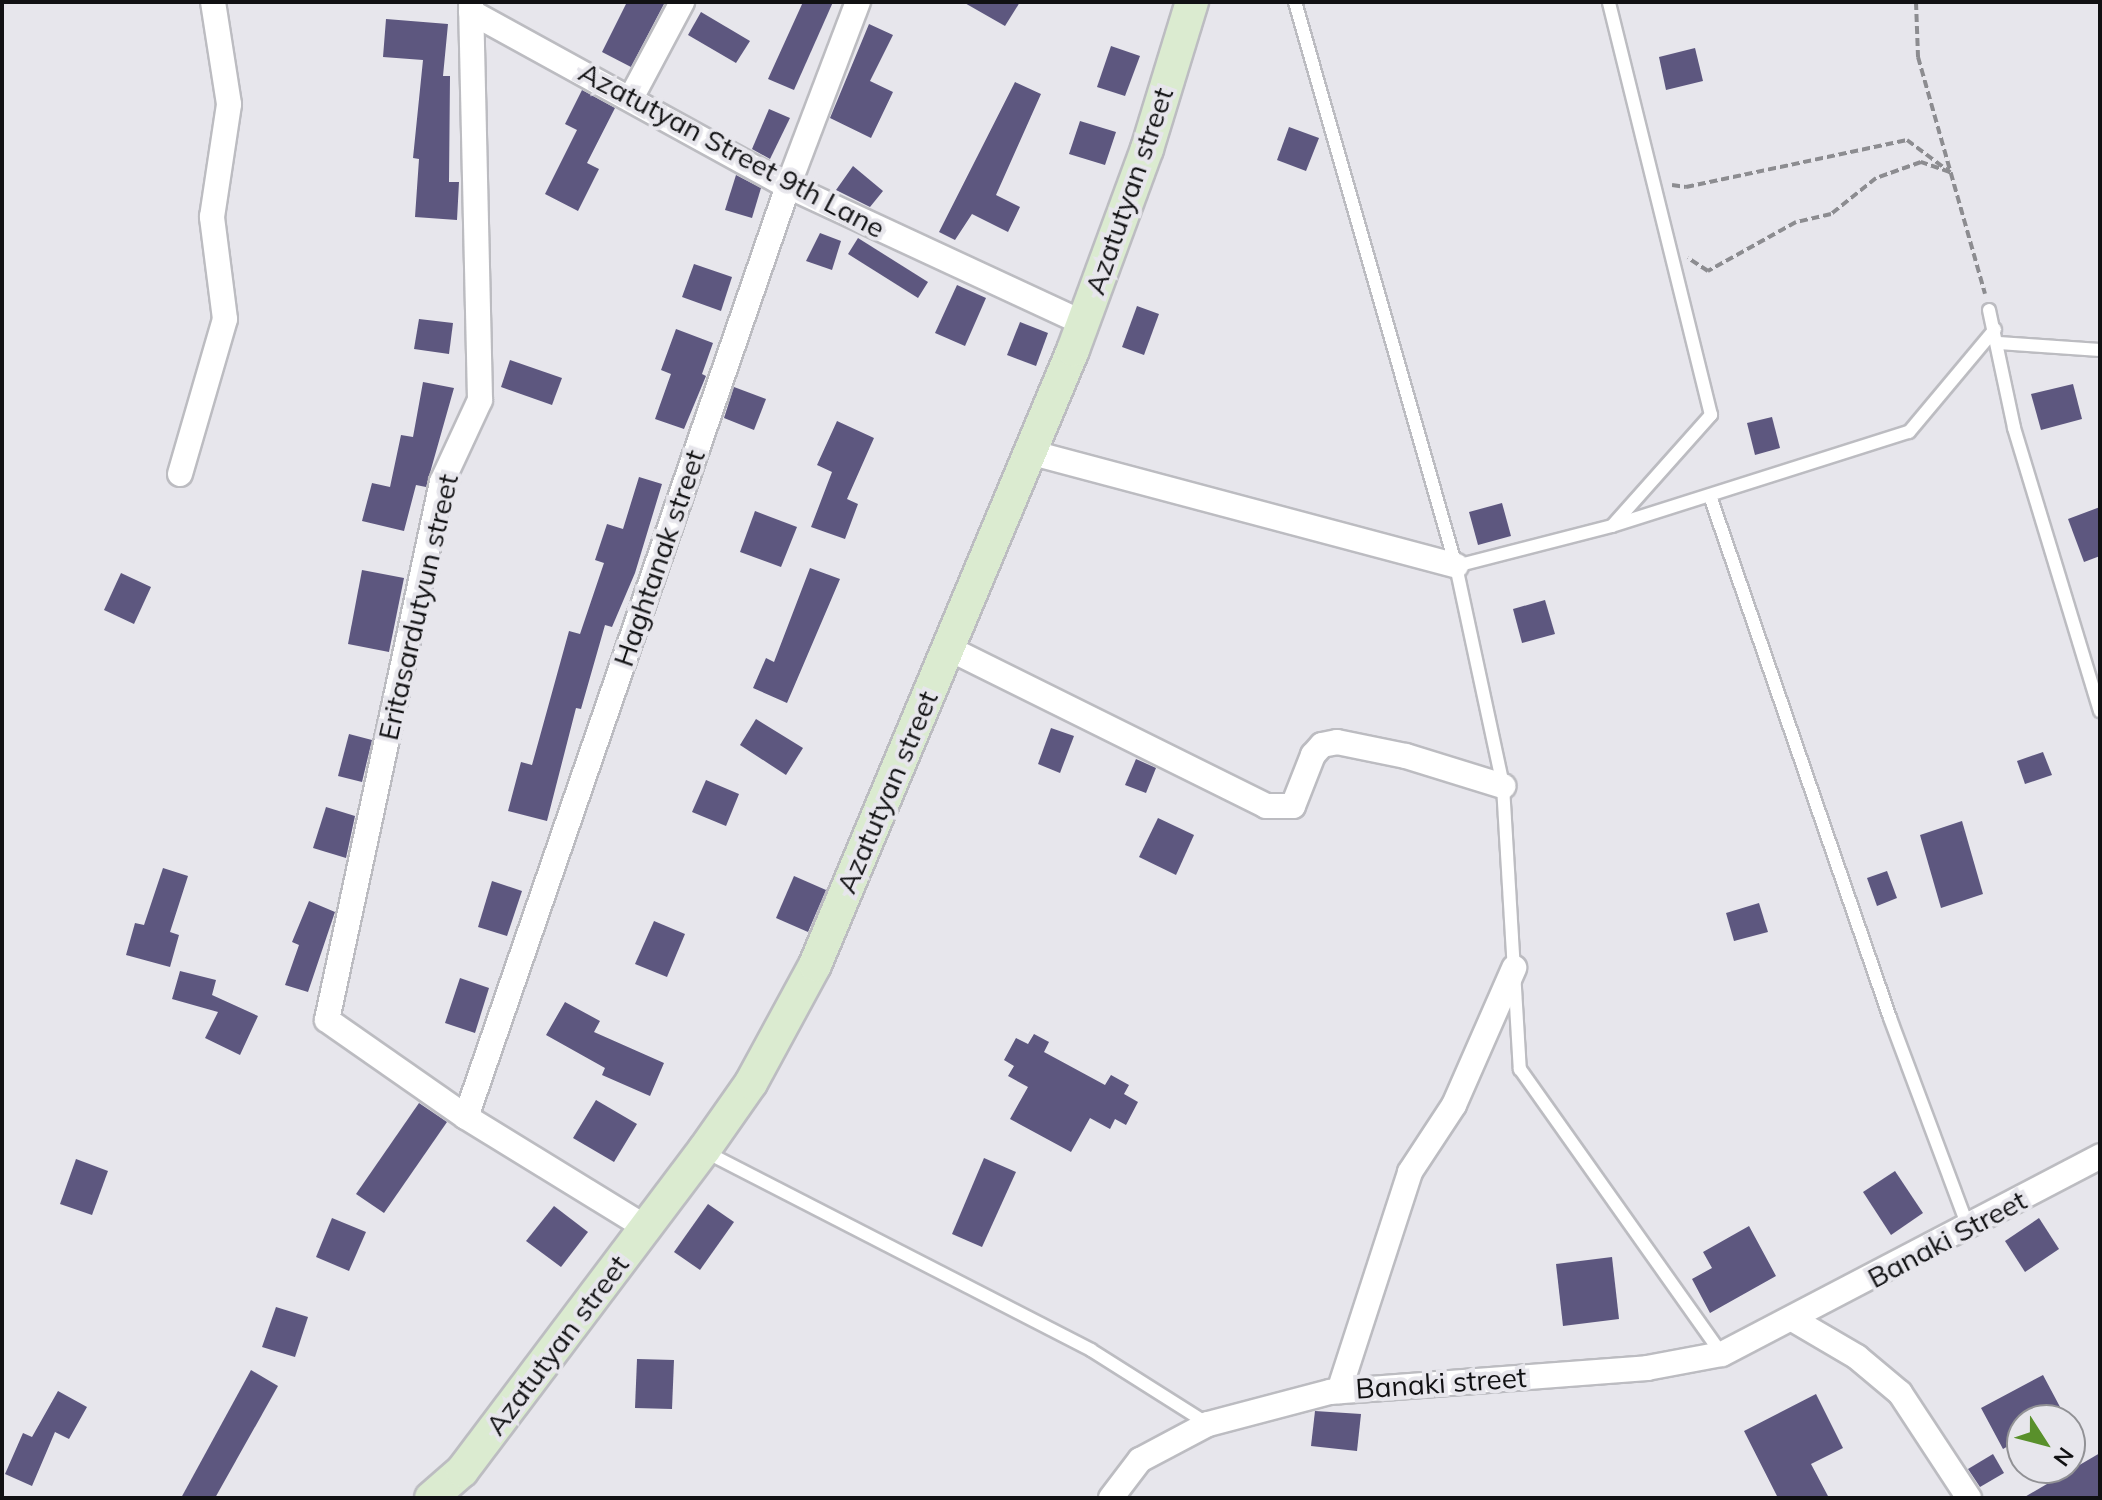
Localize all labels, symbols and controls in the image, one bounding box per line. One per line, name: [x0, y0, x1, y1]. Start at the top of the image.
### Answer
street label: Azatutyan Street 9th Lane: [573, 55, 891, 245]
street label: Azatutyan street: [1078, 83, 1180, 299]
street label: Haghtanak street: [606, 445, 712, 671]
street label: Eritasardutyun street: [371, 471, 465, 743]
street label: Azatutyan street: [829, 686, 945, 898]
street label: Banaki Street: [1862, 1183, 2032, 1295]
street label: Azatutyan street: [478, 1248, 636, 1442]
street label: Banaki street: [1354, 1360, 1528, 1406]
north arrow: [2006, 1404, 2086, 1484]
text: N: [2048, 1442, 2080, 1472]

